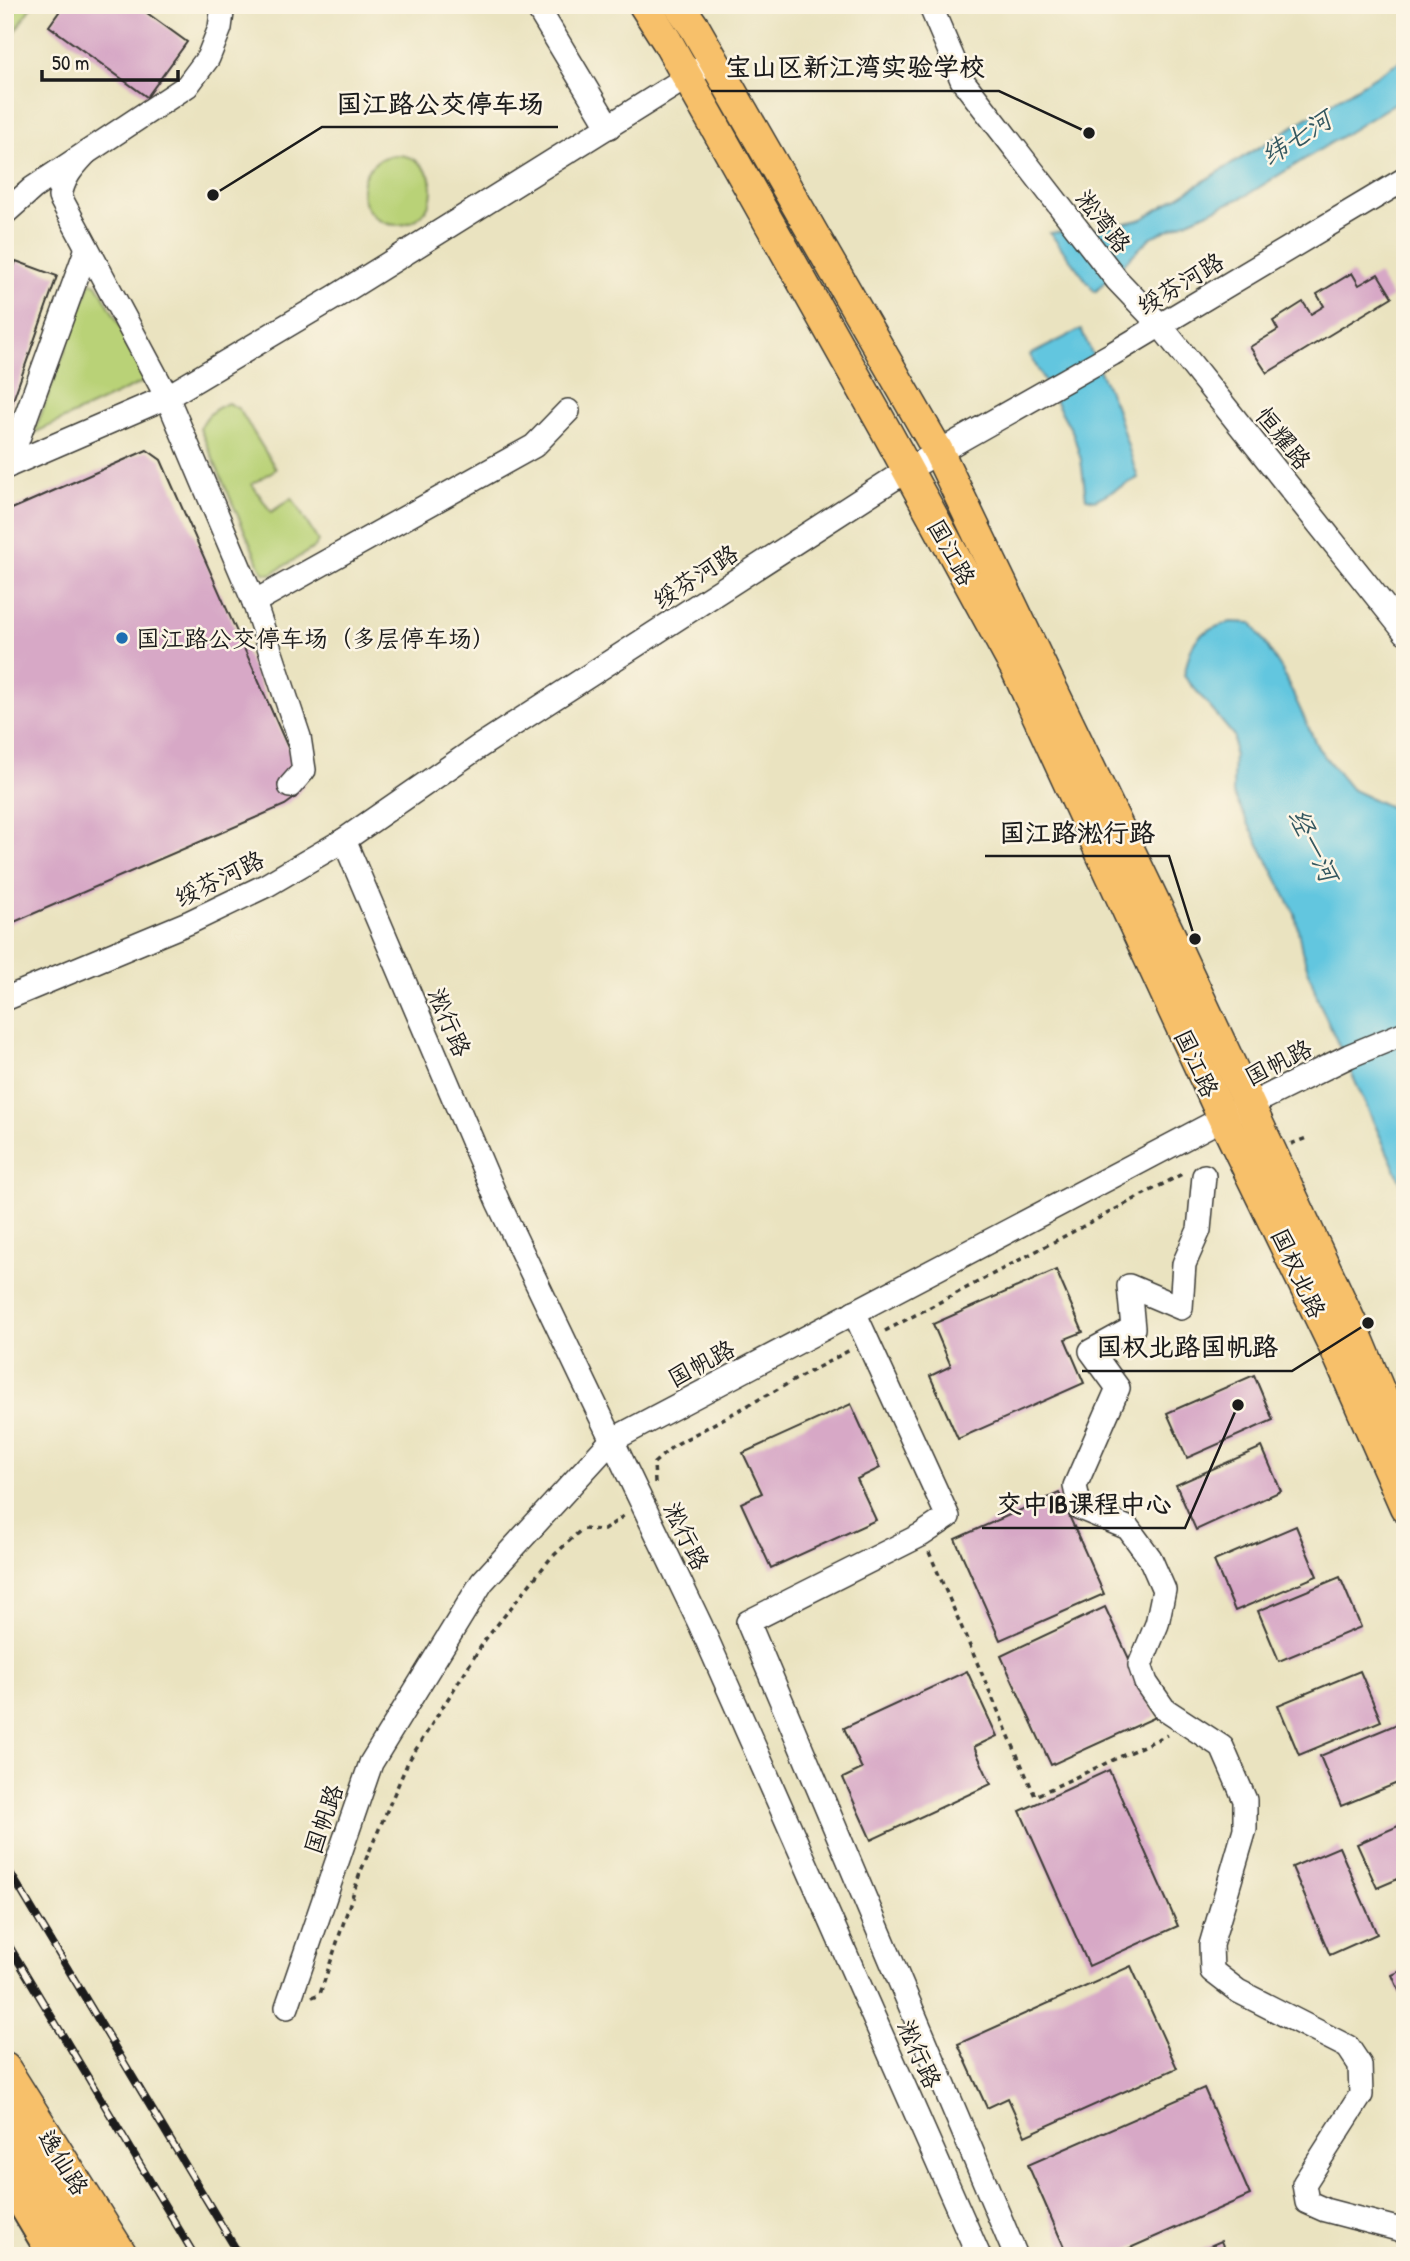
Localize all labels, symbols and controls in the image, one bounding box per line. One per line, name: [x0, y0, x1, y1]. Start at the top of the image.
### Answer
scale bar: [42, 38, 178, 82]
callout: 宝山区新江湾实验学校: [711, 44, 999, 91]
text: 50 m: [52, 48, 89, 77]
text: 宝山区新江湾实验学校: [725, 49, 985, 84]
callout: 国江路公交停车场: [322, 80, 558, 127]
text: 国江路公交停车场: [336, 86, 544, 121]
water label: 纬七河: [1254, 99, 1342, 173]
street label: 淞湾路: [1069, 183, 1139, 259]
street label: 绥芬河路: [1131, 245, 1229, 321]
street label: 恒耀路: [1249, 400, 1319, 476]
street label: 国江路: [921, 513, 983, 591]
street label: 绥芬河路: [646, 536, 744, 616]
place label: 国江路公交停车场（多层停车场）: [136, 622, 496, 654]
marker: 国江路公交停车场（多层停车场）: [114, 630, 130, 646]
water label: 经一河: [1281, 802, 1349, 891]
callout: 国江路淞行路: [985, 809, 1169, 856]
text: 国江路淞行路: [999, 815, 1155, 850]
street label: 绥芬河路: [169, 843, 269, 913]
street label: 淞行路: [421, 983, 479, 1061]
street label: 国江路: [1167, 1024, 1227, 1102]
street label: 国帆路: [1239, 1031, 1317, 1093]
street label: 国权北路: [1264, 1223, 1334, 1323]
callout: 国权北路国帆路: [1082, 1324, 1292, 1371]
text: 国权北路国帆路: [1096, 1329, 1278, 1364]
street label: 国帆路: [662, 1332, 740, 1394]
callout: 交中IB课程中心: [982, 1481, 1185, 1528]
text: 交中IB课程中心: [996, 1486, 1172, 1521]
street label: 淞行路: [657, 1497, 717, 1575]
street label: 国帆路: [296, 1780, 350, 1858]
street label: 淞行路: [891, 2015, 949, 2093]
street label: 逸仙路: [31, 2123, 97, 2201]

